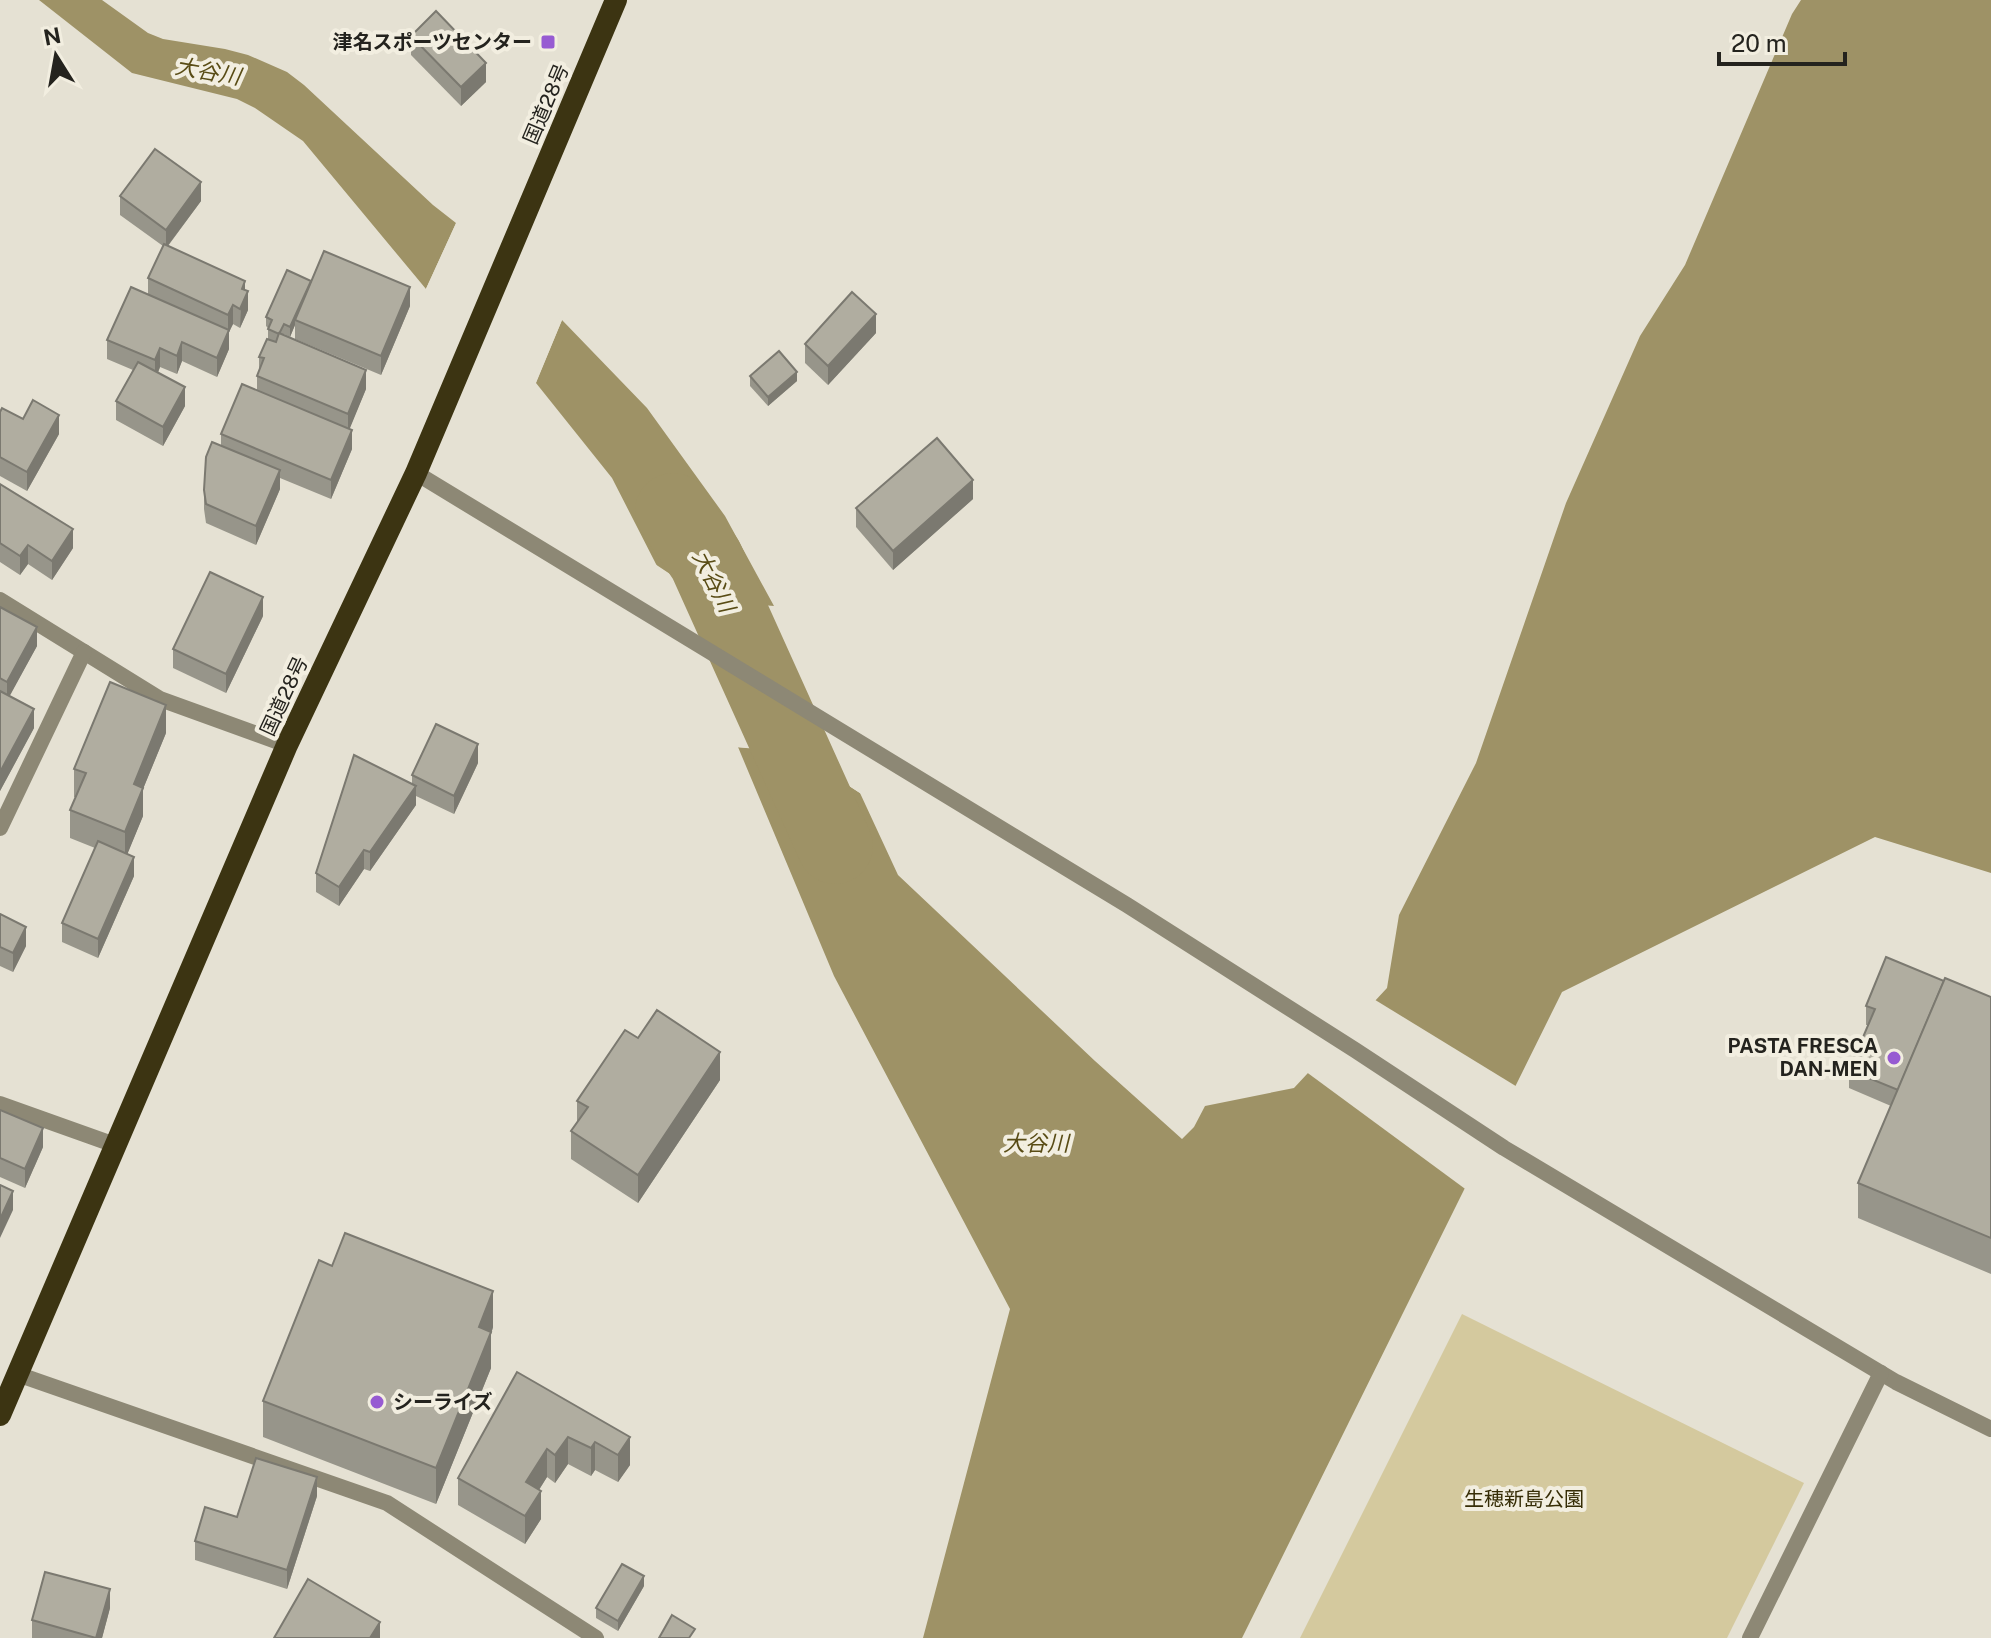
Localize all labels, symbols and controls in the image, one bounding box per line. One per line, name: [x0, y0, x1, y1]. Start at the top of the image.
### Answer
north arrow: [16, 16, 96, 96]
scale bar: [1719, 16, 1845, 66]
text: N: [41, 22, 63, 51]
text: 20 m: [1731, 29, 1787, 57]
place label: 津名スポーツセンター: [332, 30, 532, 54]
marker: 津名スポーツセンター: [539, 33, 557, 51]
water label: 大谷川: [173, 52, 245, 90]
street label: 国道28号: [518, 60, 574, 148]
water label: 大谷川: [687, 546, 741, 618]
street label: 国道28号: [255, 652, 313, 740]
place label: PASTA FRESCA DAN-MEN: [1728, 1034, 1878, 1081]
marker: PASTA FRESCA DAN-MEN: [1885, 1049, 1903, 1067]
water label: 大谷川: [1003, 1130, 1071, 1156]
place label: シーライズ: [393, 1390, 492, 1414]
marker: シーライズ: [368, 1393, 386, 1411]
park label: 生穂新島公園: [1464, 1487, 1584, 1511]

